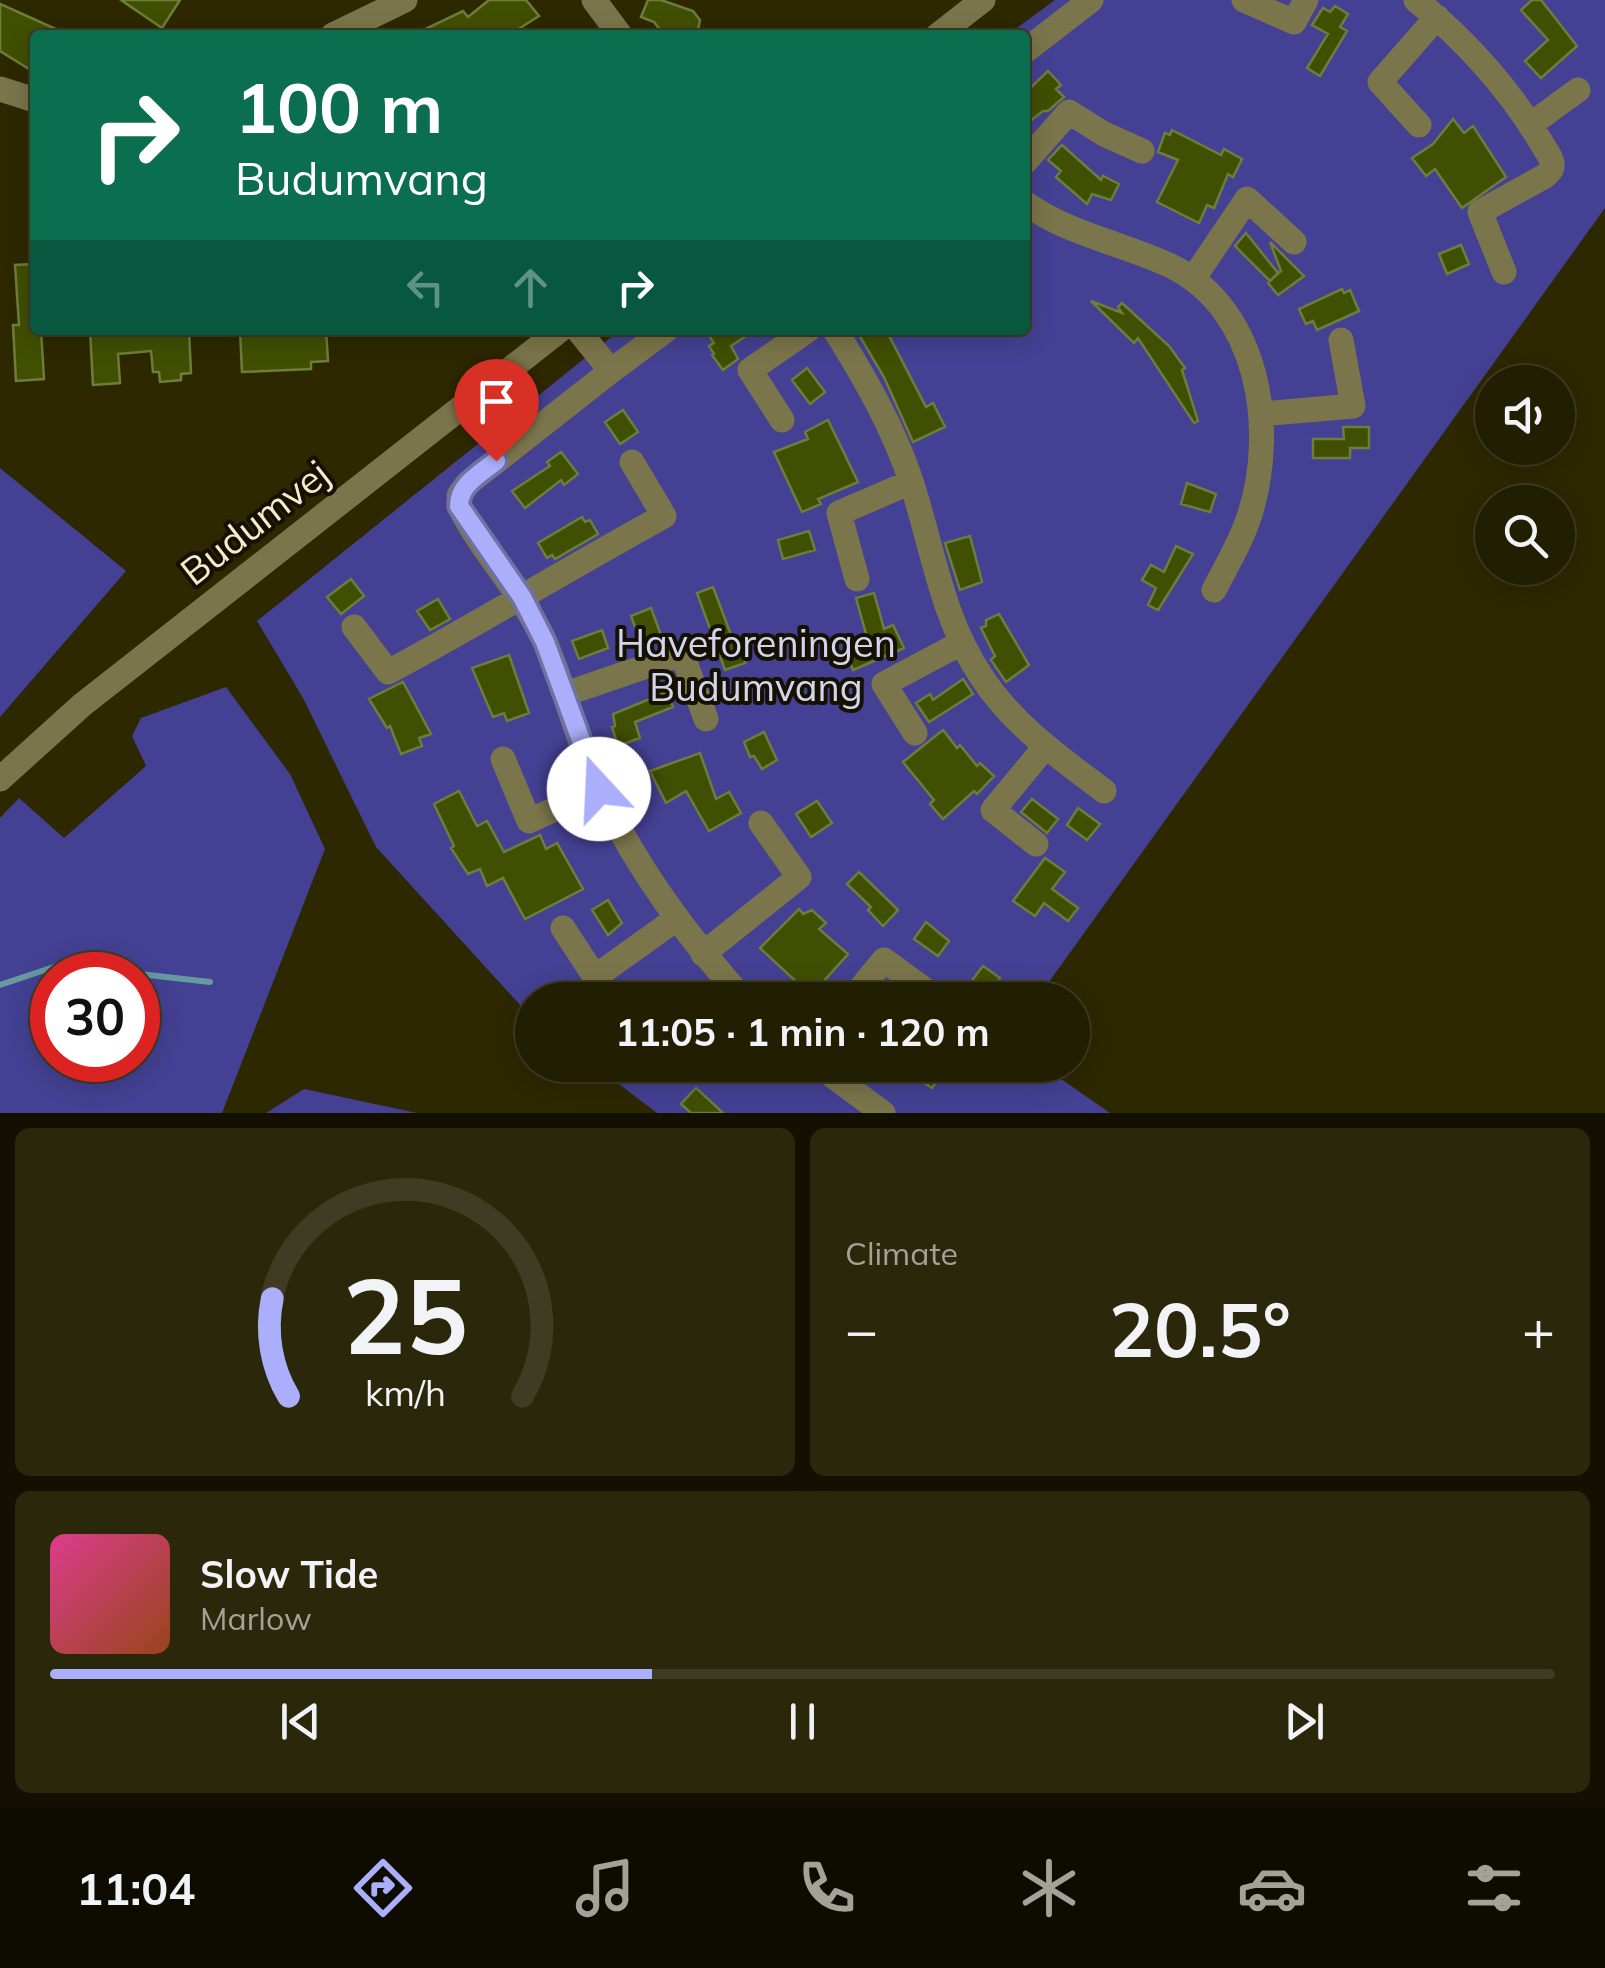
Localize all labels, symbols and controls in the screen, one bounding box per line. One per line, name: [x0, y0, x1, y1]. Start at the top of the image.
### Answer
text: 100 m: [235, 63, 443, 151]
icon: right: [70, 70, 200, 200]
text: Budumvang: [235, 150, 488, 206]
icon: left: [398, 260, 453, 315]
icon: ahead: [503, 260, 558, 315]
icon: right: [608, 260, 663, 315]
pin: [454, 359, 539, 462]
map controls: [1475, 365, 1575, 585]
button: sound: [1475, 365, 1575, 465]
icon: arrive: [469, 374, 524, 429]
street label: Budumvej: [171, 449, 338, 595]
button: search: [1475, 485, 1575, 585]
park label: Haveforeningen Budumvang: [616, 619, 896, 711]
position arrow: [547, 737, 651, 841]
speed limit sign: 30: [30, 952, 160, 1082]
text: 11:05 · 1 min · 120 m: [615, 1008, 990, 1056]
text: Climate: [845, 1233, 958, 1273]
text: 25: [343, 1249, 467, 1380]
text: 20.5°: [1109, 1282, 1291, 1376]
text: −: [845, 1295, 878, 1364]
text: +: [1522, 1295, 1555, 1364]
text: km/h: [365, 1370, 445, 1415]
text: Slow Tide: [200, 1550, 378, 1598]
text: Marlow: [200, 1598, 312, 1638]
icon: previous: [273, 1694, 328, 1749]
icon: pause: [775, 1694, 830, 1749]
icon: next: [1277, 1694, 1332, 1749]
icon: directions: [348, 1853, 418, 1923]
icon: music: [570, 1853, 640, 1923]
icon: phone: [792, 1853, 862, 1923]
icon: climate: [1014, 1853, 1084, 1923]
icon: car: [1237, 1853, 1307, 1923]
icon: filters: [1459, 1853, 1529, 1923]
text: 11:04: [76, 1860, 195, 1916]

